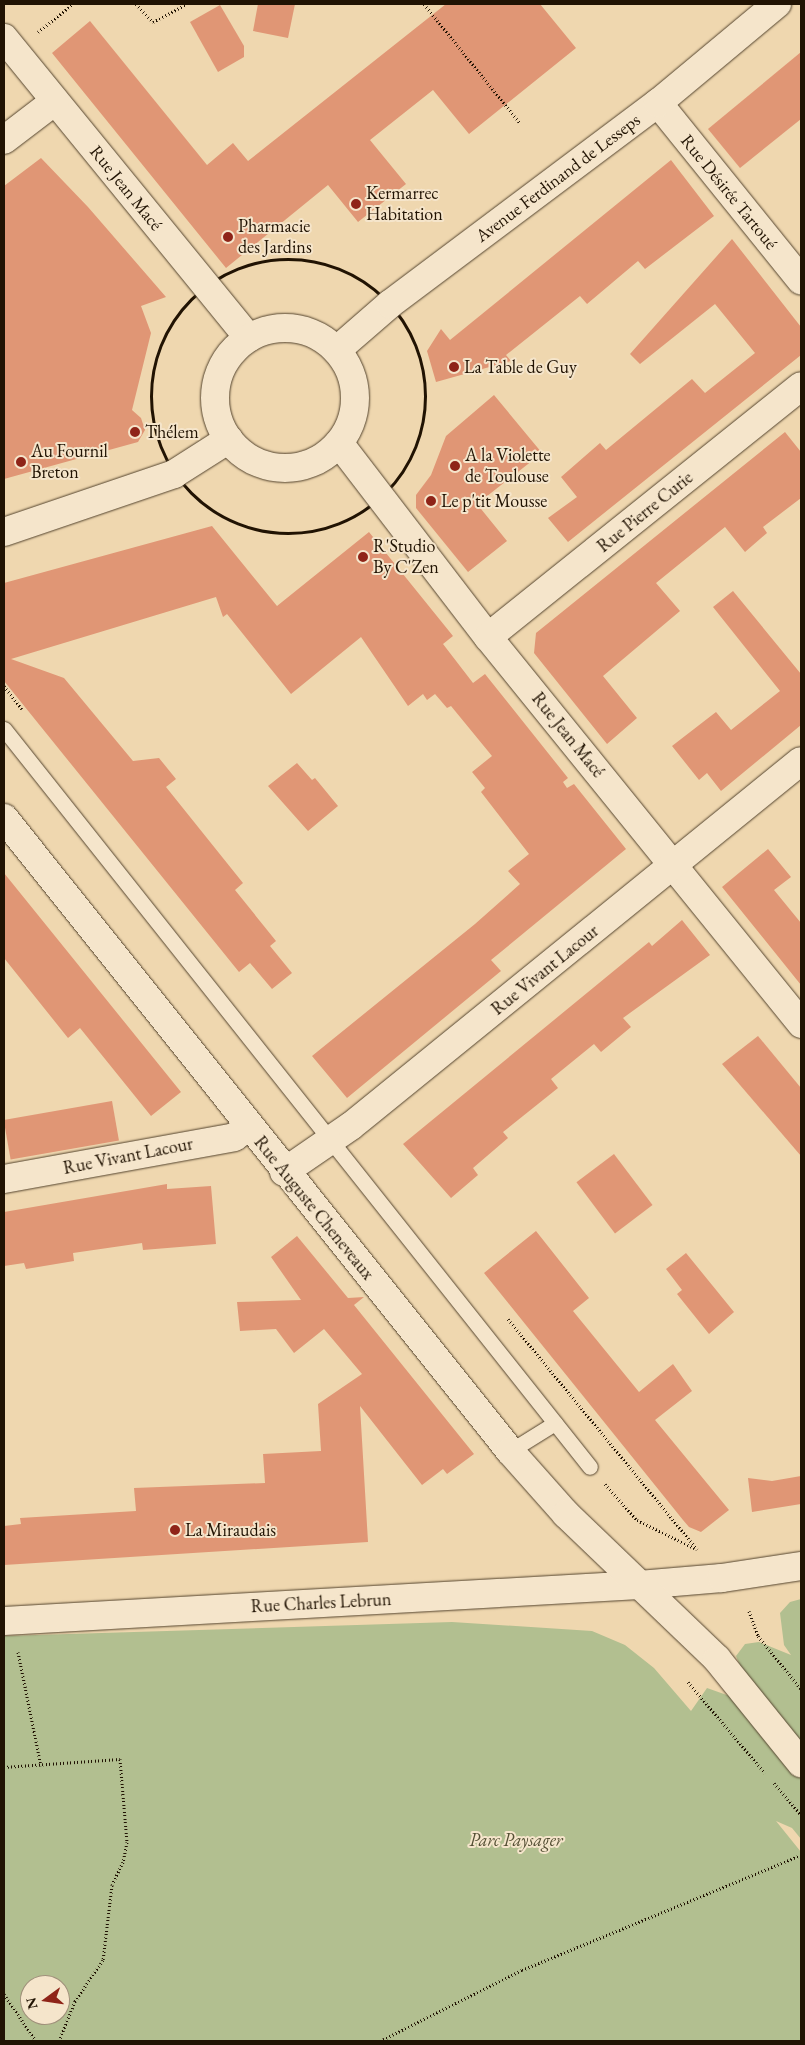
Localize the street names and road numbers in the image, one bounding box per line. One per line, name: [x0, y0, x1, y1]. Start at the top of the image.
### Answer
street label: Avenue Ferdinand de Lesseps: [471, 109, 645, 247]
street label: Rue Désirée Tartoué: [676, 130, 782, 254]
street label: Rue Jean Macé: [85, 141, 167, 235]
street label: Rue Pierre Curie: [593, 467, 697, 557]
street label: Rue Jean Macé: [527, 688, 609, 782]
street label: Rue Vivant Lacour: [487, 920, 603, 1020]
street label: Rue Auguste Cheneveaux: [249, 1132, 379, 1284]
street label: Rue Vivant Lacour: [61, 1133, 195, 1179]
street label: Rue Charles Lebrun: [250, 1589, 392, 1617]

